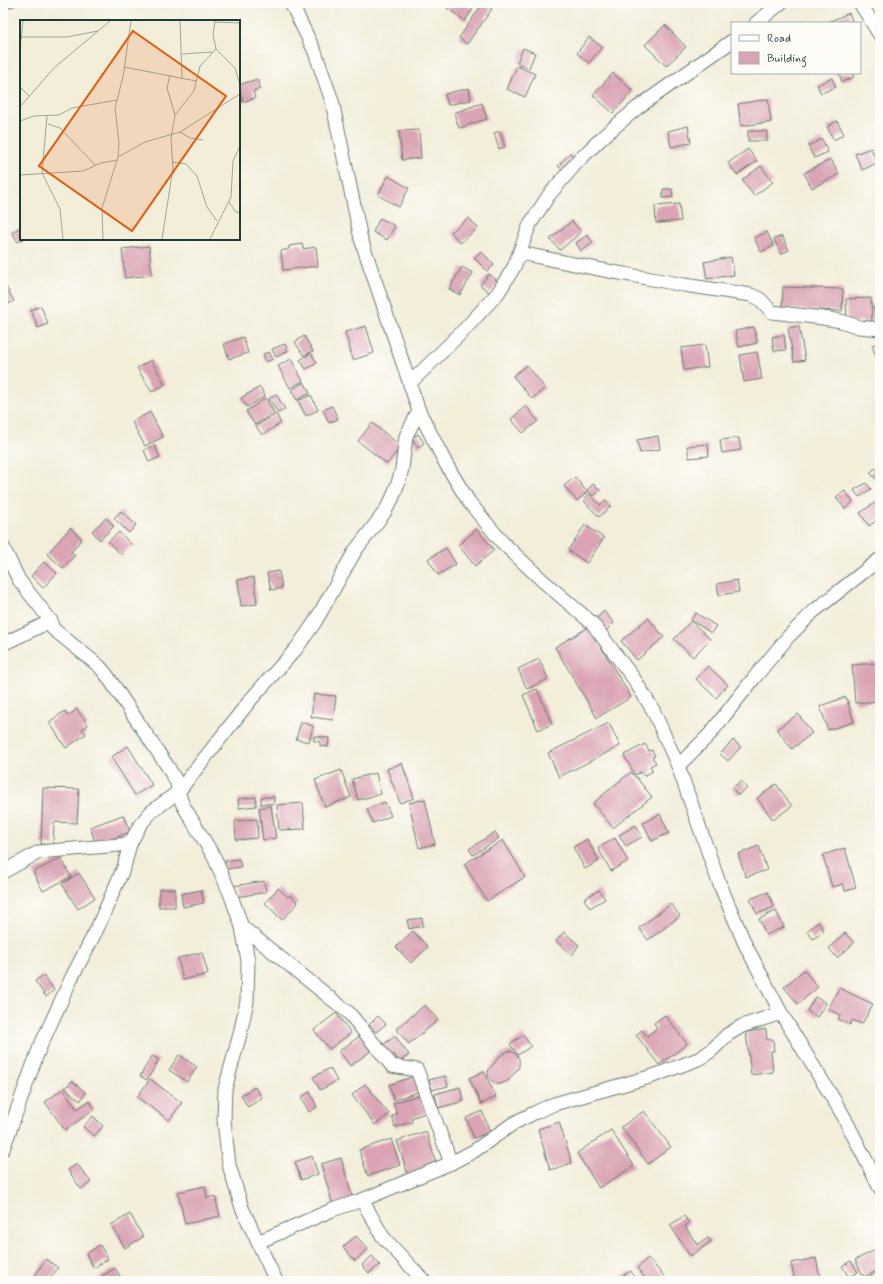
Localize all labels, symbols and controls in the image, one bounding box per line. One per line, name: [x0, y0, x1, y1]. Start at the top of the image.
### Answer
inset map: [20, 20, 240, 240]
legend: [731, 22, 861, 74]
text: Road: [767, 31, 791, 47]
text: Building: [767, 51, 807, 68]

